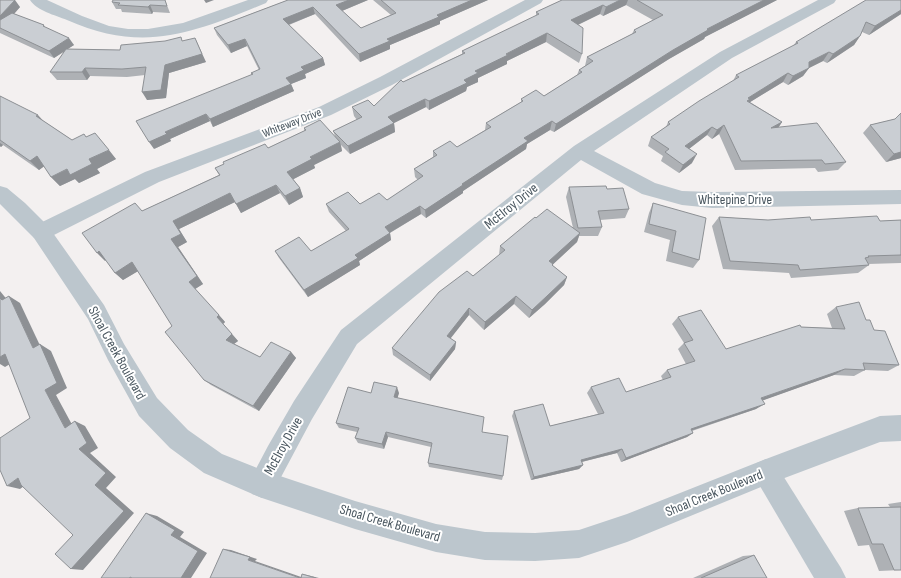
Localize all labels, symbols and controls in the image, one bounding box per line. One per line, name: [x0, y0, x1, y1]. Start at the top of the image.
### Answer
street label: Whiteway Drive: [260, 105, 324, 141]
street label: McElroy Drive: [481, 179, 541, 233]
street label: Whitepine Drive: [698, 191, 772, 208]
street label: Shoal Creek Boulevard: [84, 304, 150, 403]
street label: McElroy Drive: [260, 414, 306, 478]
street label: Shoal Creek Boulevard: [663, 466, 765, 520]
street label: Shoal Creek Boulevard: [338, 501, 442, 545]

